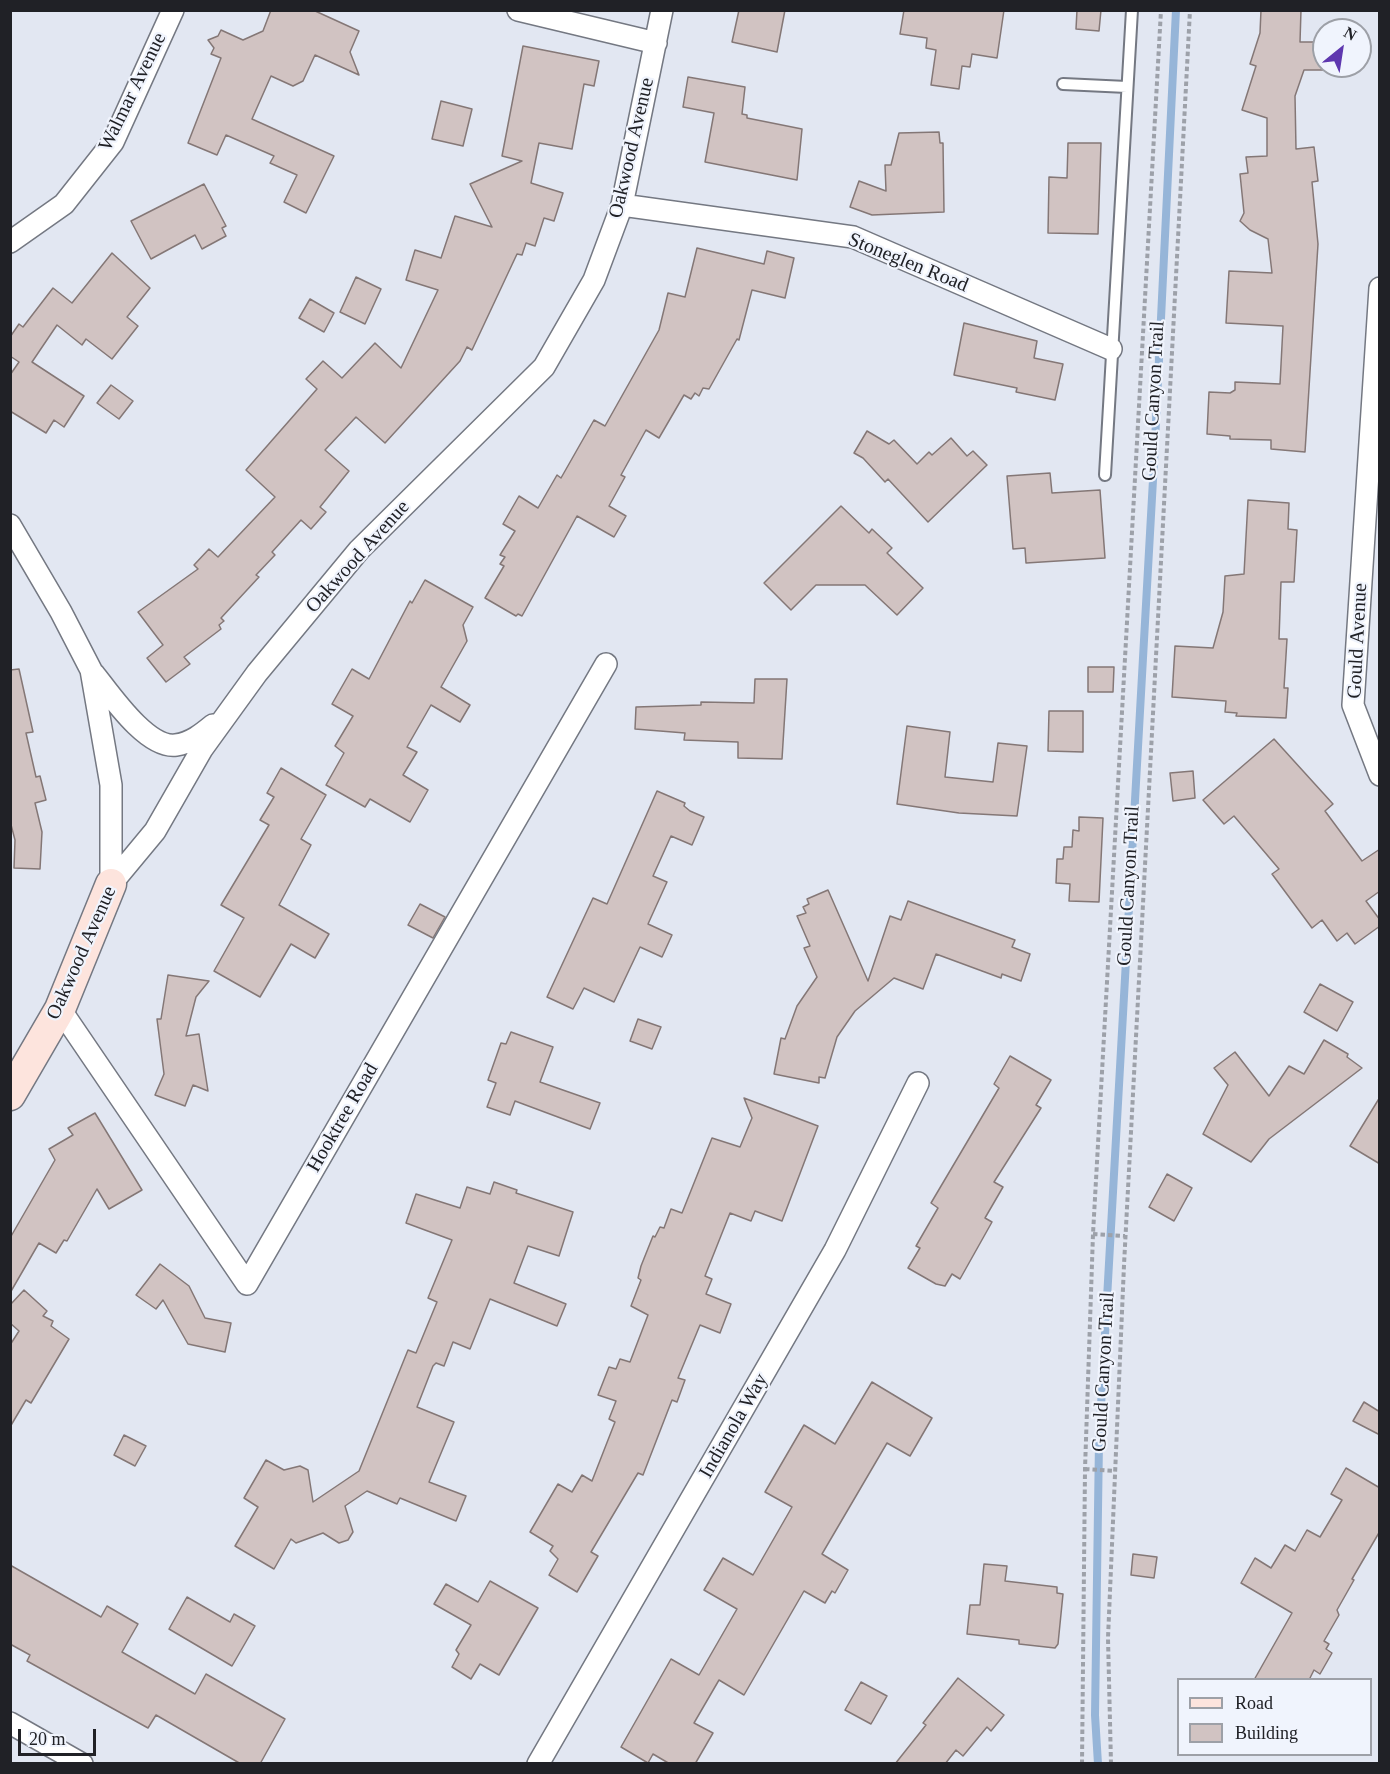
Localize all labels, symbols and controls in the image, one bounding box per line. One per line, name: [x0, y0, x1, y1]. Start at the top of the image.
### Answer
north arrow: [1312, 18, 1372, 78]
text: N: [1341, 23, 1360, 44]
street label: Walmar Avenue: [94, 29, 172, 155]
street label: Oakwood Avenue: [604, 75, 660, 221]
street label: Stoneglen Road: [845, 228, 971, 298]
street label: Gould Canyon Trail: [1138, 320, 1170, 482]
street label: Oakwood Avenue: [301, 496, 415, 618]
street label: Gould Avenue: [1343, 583, 1373, 699]
street label: Gould Canyon Trail: [1113, 805, 1145, 967]
street label: Oakwood Avenue: [42, 883, 122, 1023]
street label: Hooktree Road: [302, 1059, 384, 1177]
street label: Gould Canyon Trail: [1088, 1291, 1120, 1453]
street label: Indianola Way: [694, 1369, 774, 1483]
legend: [1177, 1678, 1372, 1756]
text: Road: [1235, 1693, 1273, 1713]
scale bar: [21, 1717, 99, 1755]
text: Building: [1235, 1723, 1298, 1743]
text: 20 m: [29, 1729, 66, 1749]

